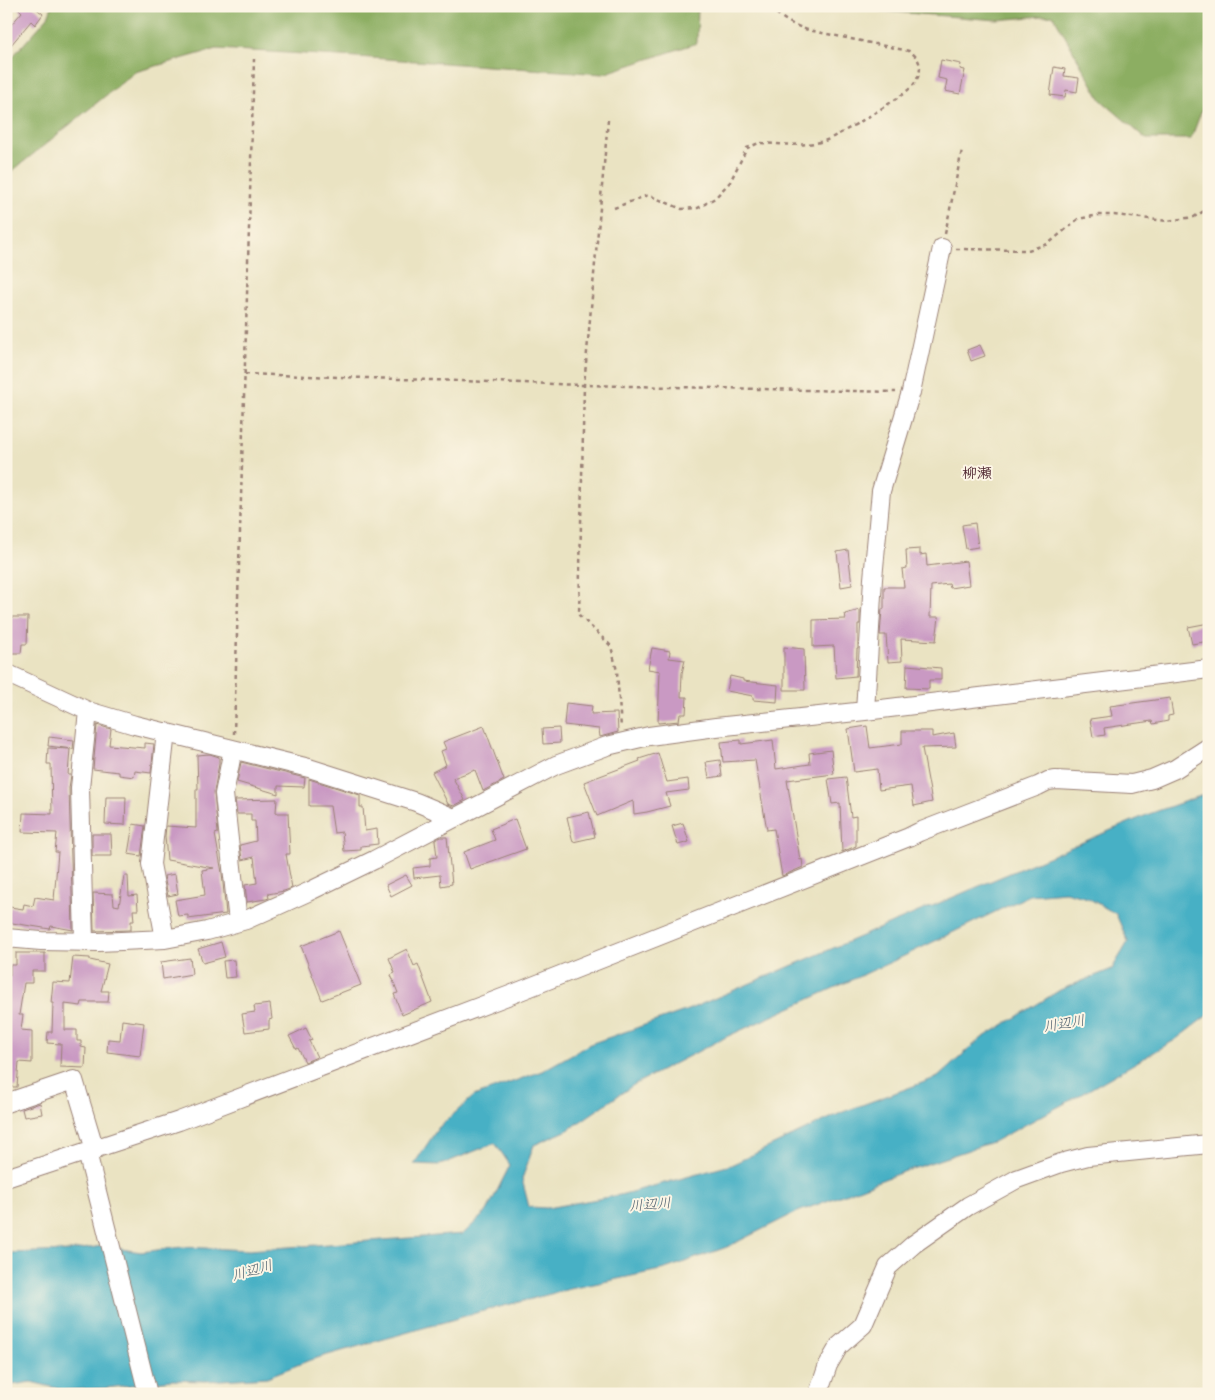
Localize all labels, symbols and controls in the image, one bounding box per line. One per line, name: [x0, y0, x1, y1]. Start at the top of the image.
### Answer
district label: 柳瀬: [962, 462, 992, 482]
water label: 川辺川: [1042, 1010, 1086, 1036]
water label: 川辺川: [628, 1192, 672, 1215]
water label: 川辺川: [229, 1255, 275, 1284]

